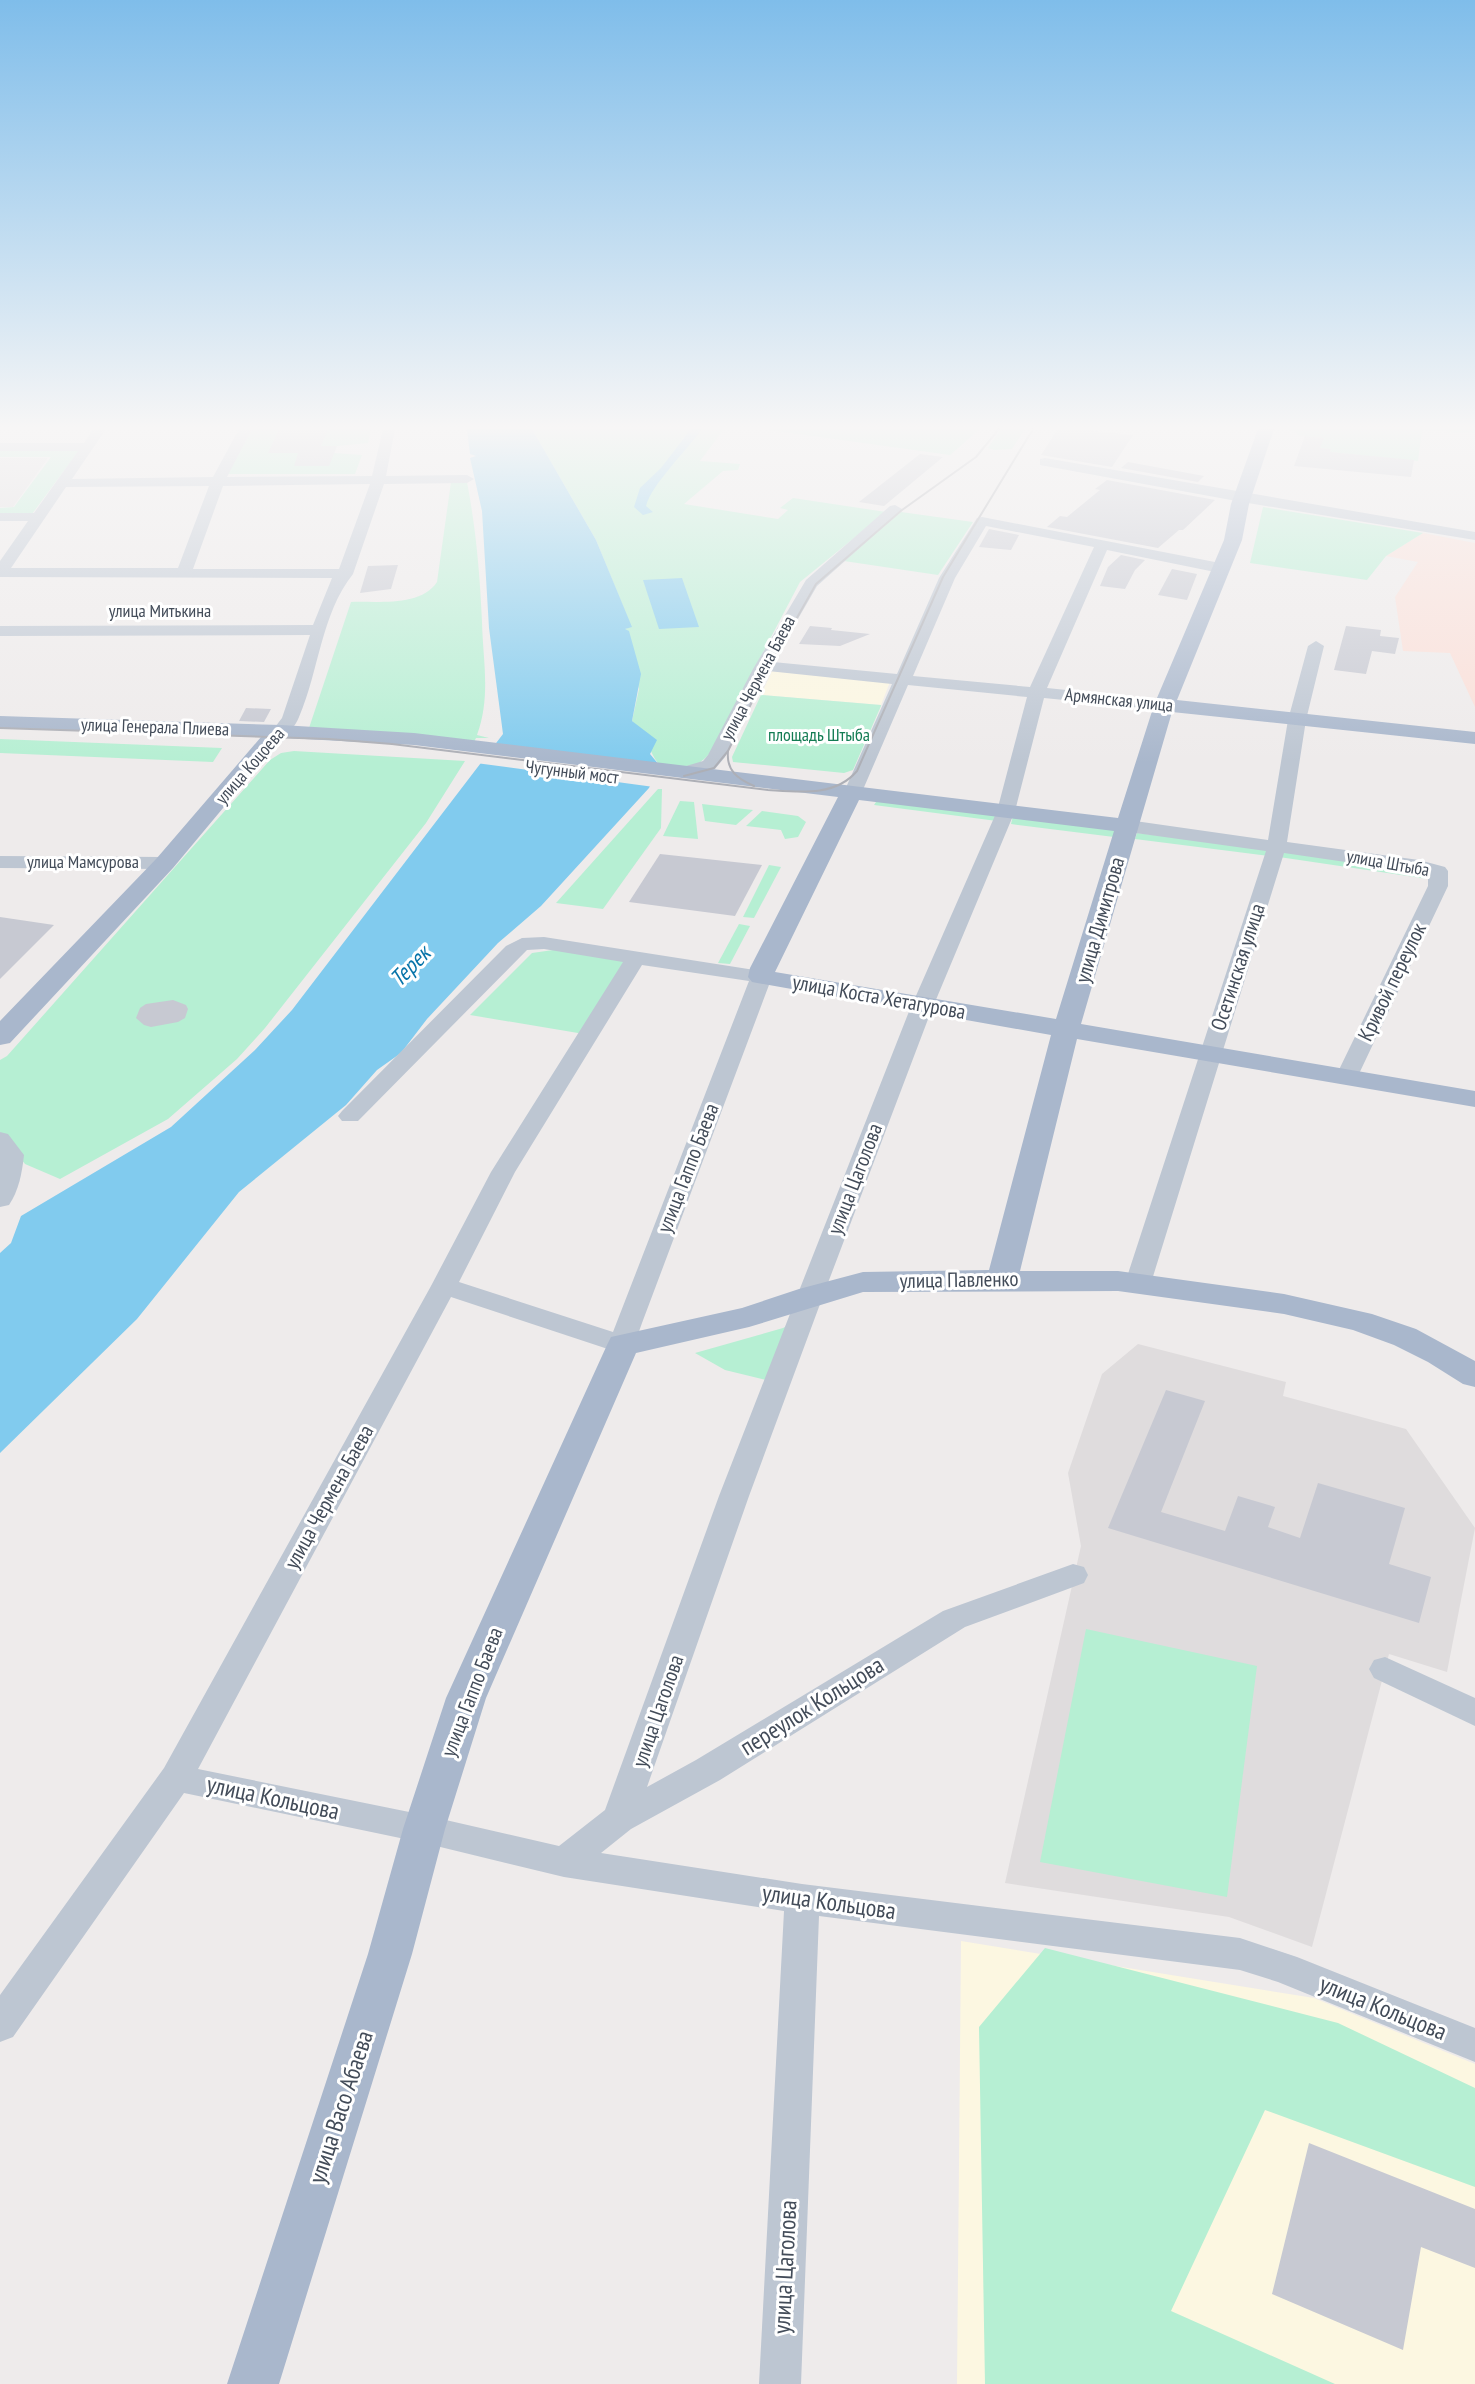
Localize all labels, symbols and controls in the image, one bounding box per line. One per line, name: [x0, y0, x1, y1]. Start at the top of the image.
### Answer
street label: улица Митькина: [109, 599, 211, 622]
street label: улица Чермена Баева: [715, 612, 800, 744]
street label: Армянская улица: [1064, 682, 1174, 717]
street label: улица Генерала Плиева: [81, 712, 229, 741]
street label: улица Коцоева: [210, 723, 289, 809]
park label: площадь Штыба: [768, 723, 870, 746]
street label: Чугунный мост: [524, 754, 620, 789]
street label: улица Штыба: [1345, 844, 1431, 881]
street label: улица Мамсурова: [27, 850, 139, 873]
street label: улица Димитрова: [1069, 854, 1130, 986]
street label: Осетинская улица: [1204, 900, 1271, 1034]
street label: Кривой переулок: [1351, 918, 1432, 1045]
water label: Терек: [383, 937, 438, 992]
street label: улица Коста Хетагурова: [790, 968, 968, 1025]
street label: улица Гаппо Баева: [650, 1099, 725, 1236]
street label: улица Цаголова: [821, 1119, 888, 1238]
street label: улица Павленко: [899, 1265, 1019, 1294]
street label: улица Чермена Баева: [278, 1420, 379, 1573]
street label: улица Гаппо Баева: [434, 1623, 509, 1760]
street label: переулок Кольцова: [734, 1649, 889, 1762]
street label: улица Цаголова: [626, 1651, 689, 1771]
street label: улица Кольцова: [204, 1768, 342, 1827]
street label: улица Кольцова: [760, 1877, 898, 1926]
street label: улица Кольцова: [1315, 1968, 1451, 2047]
street label: улица Васо Абаева: [301, 2027, 380, 2187]
street label: улица Цаголова: [766, 2199, 803, 2335]

